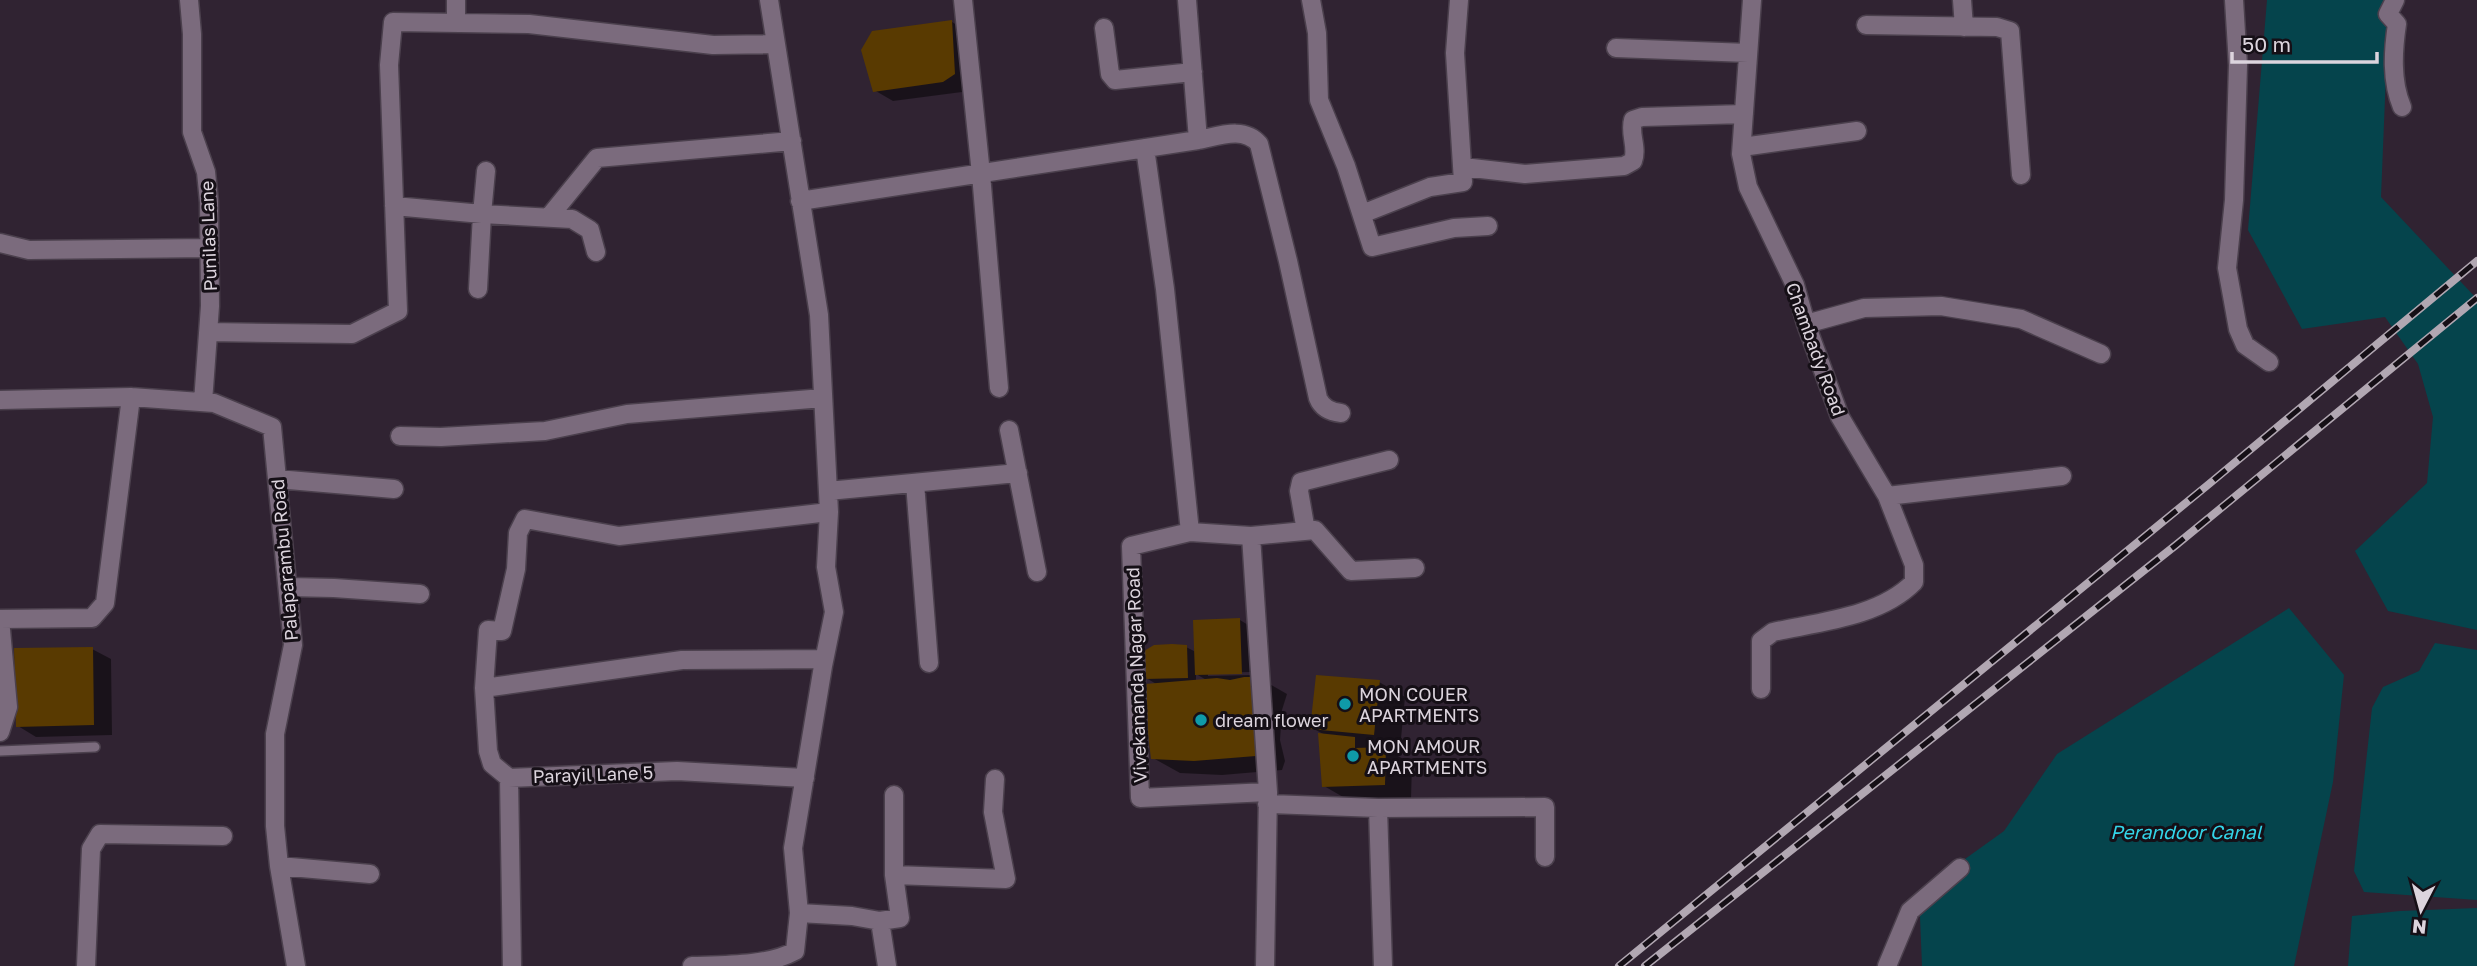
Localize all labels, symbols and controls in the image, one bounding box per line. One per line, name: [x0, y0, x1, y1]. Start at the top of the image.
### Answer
scale bar: [2232, 21, 2377, 65]
text: 50 m: [2242, 31, 2291, 57]
street label: Punilas Lane: [195, 180, 221, 292]
street label: Chambady Road: [1782, 279, 1850, 419]
street label: Palaparambu Road: [266, 478, 302, 642]
street label: Vivekananda Nagar Road: [1121, 567, 1151, 783]
place label: MON COUER APARTMENTS: [1359, 683, 1479, 726]
marker: MON COUER APARTMENTS: [1337, 696, 1353, 712]
place label: dream flower: [1215, 709, 1329, 731]
marker: dream flower: [1193, 712, 1209, 728]
place label: MON AMOUR APARTMENTS: [1367, 735, 1487, 778]
marker: MON AMOUR APARTMENTS: [1345, 748, 1361, 764]
street label: Parayil Lane 5: [532, 761, 654, 787]
water label: Perandoor Canal: [2110, 820, 2263, 843]
north arrow: [2386, 875, 2456, 945]
text: N: [2411, 915, 2428, 940]

